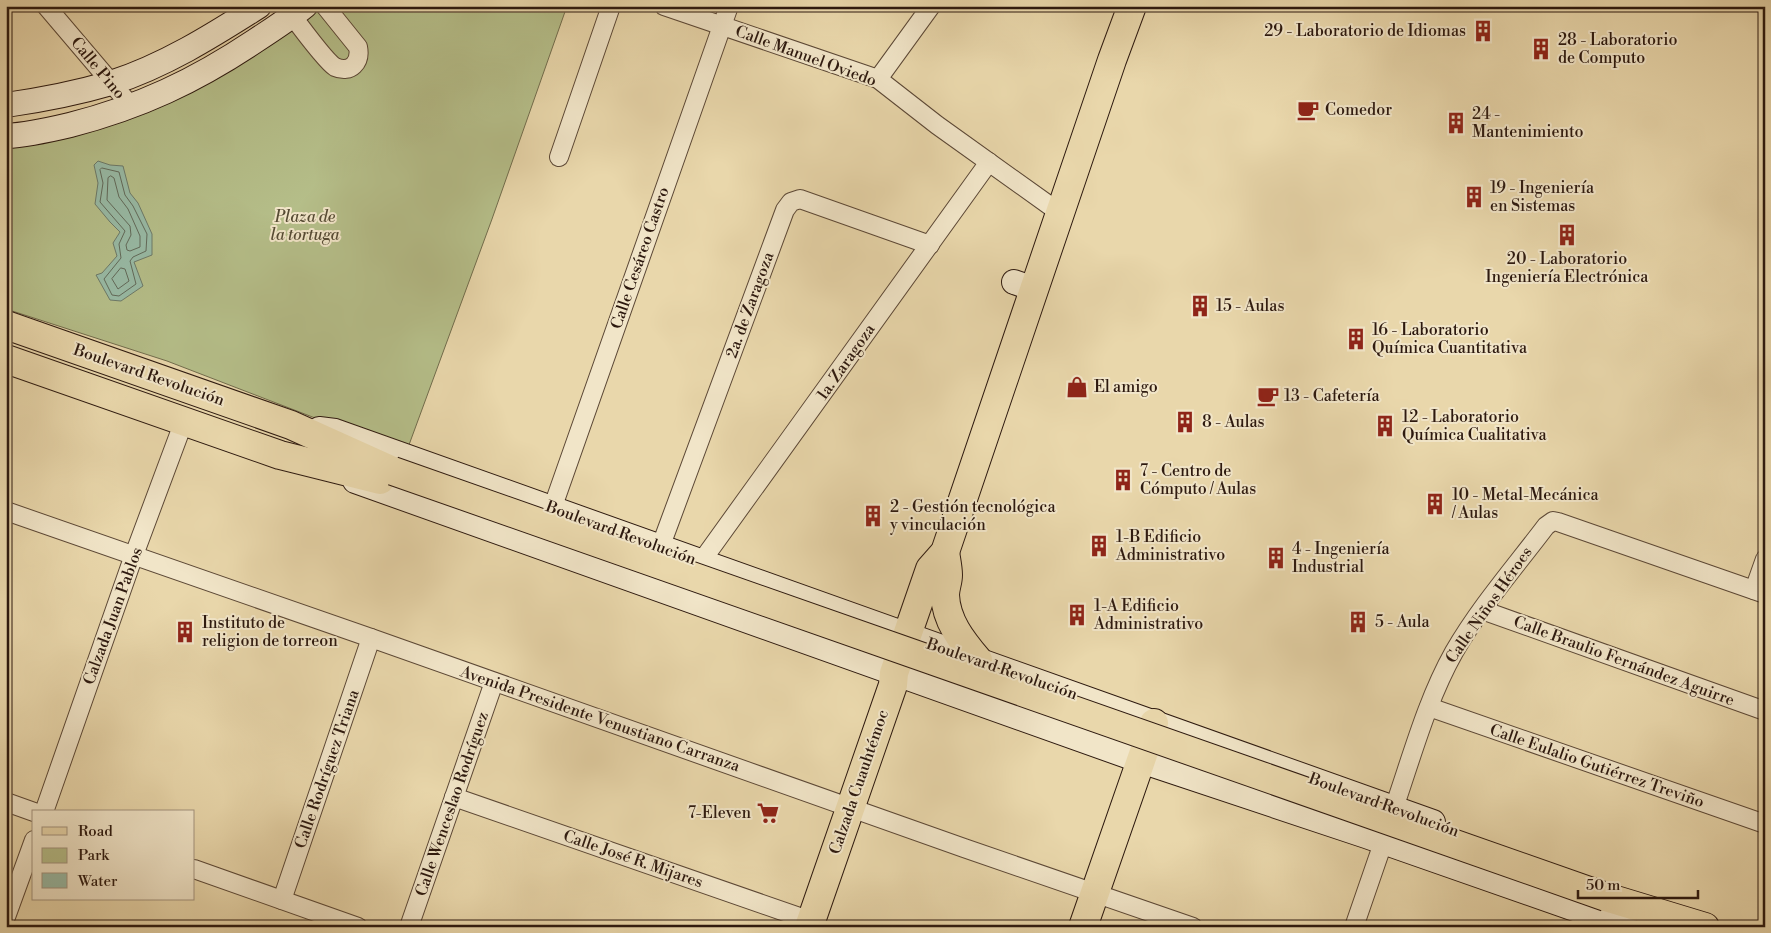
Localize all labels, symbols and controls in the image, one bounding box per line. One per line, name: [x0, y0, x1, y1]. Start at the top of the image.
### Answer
building icon: 29 - Laboratorio de Idiomas: [1470, 18, 1496, 44]
street label: Calle Manuel Oviedo: [733, 21, 879, 91]
place label: 29 - Laboratorio de Idiomas: [1264, 21, 1466, 41]
place label: 28 - Laboratorio de Computo: [1558, 30, 1678, 68]
street label: Calle Pino: [66, 33, 130, 103]
building icon: 28 - Laboratorio de Computo: [1528, 36, 1554, 62]
cafe icon: Comedor: [1295, 97, 1321, 123]
place label: Comedor: [1325, 100, 1392, 120]
place label: 24 - Mantenimiento: [1472, 104, 1584, 142]
building icon: 24 - Mantenimiento: [1443, 110, 1469, 136]
place label: 19 - Ingeniería en Sistemas: [1490, 178, 1595, 216]
street label: Calle Cesáreo Castro: [606, 184, 674, 332]
building icon: 19 - Ingeniería en Sistemas: [1461, 184, 1487, 210]
park label: Plaza de la tortuga: [271, 207, 340, 245]
building icon: 20 - Laboratorio Ingeniería Electrónica: [1554, 222, 1580, 248]
street label: 2a. de Zaragoza: [722, 249, 779, 361]
place label: 20 - Laboratorio Ingeniería Electrónica: [1486, 249, 1649, 287]
building icon: 15 - Aulas: [1187, 293, 1213, 319]
place label: 15 - Aulas: [1216, 296, 1284, 316]
street label: 1a. Zaragoza: [812, 319, 880, 404]
place label: 16 - Laboratorio Química Cuantitativa: [1372, 320, 1528, 358]
building icon: 16 - Laboratorio Química Cuantitativa: [1343, 326, 1369, 352]
street label: Boulevard Revolución: [70, 339, 228, 410]
shop icon: El amigo: [1064, 374, 1090, 400]
place label: El amigo: [1094, 377, 1158, 397]
cafe icon: 13 - Cafetería: [1255, 383, 1281, 409]
place label: 13 - Cafetería: [1284, 386, 1380, 406]
place label: 12 - Laboratorio Química Cualitativa: [1402, 407, 1548, 445]
building icon: 8 - Aulas: [1172, 409, 1198, 435]
place label: 8 - Aulas: [1202, 412, 1265, 432]
building icon: 12 - Laboratorio Química Cualitativa: [1372, 413, 1398, 439]
place label: 7 - Centro de Cómputo / Aulas: [1140, 461, 1256, 499]
building icon: 7 - Centro de Cómputo / Aulas: [1110, 467, 1136, 493]
place label: 10 - Metal-Mecánica / Aulas: [1451, 485, 1599, 523]
building icon: 10 - Metal-Mecánica / Aulas: [1422, 491, 1448, 517]
street label: Boulevard Revolución: [542, 496, 699, 570]
place label: 2 - Gestión tecnológica y vinculación: [889, 497, 1056, 535]
building icon: 2 - Gestión tecnológica y vinculación: [860, 503, 886, 529]
place label: 1-B Edificio Administrativo: [1115, 527, 1225, 565]
building icon: 1-B Edificio Administrativo: [1086, 533, 1112, 559]
place label: 4 - Ingeniería Industrial: [1292, 539, 1391, 577]
street label: Calle Niños Héroes: [1441, 543, 1537, 667]
street label: Calzada Juan Pablos: [79, 544, 147, 688]
building icon: 4 - Ingeniería Industrial: [1263, 545, 1289, 571]
place label: 1-A Edificio Administrativo: [1093, 596, 1203, 634]
building icon: 1-A Edificio Administrativo: [1064, 602, 1090, 628]
building icon: 5 - Aula: [1345, 609, 1371, 635]
place label: 5 - Aula: [1375, 612, 1430, 632]
street label: Calle Braulio Fernández Aguirre: [1511, 612, 1737, 710]
place label: Instituto de religion de torreon: [202, 613, 338, 651]
building icon: Instituto de religion de torreon: [172, 619, 198, 645]
street label: Boulevard Revolución: [923, 633, 1081, 704]
street label: Avenida Presidente Venustiano Carranza: [457, 661, 743, 777]
street label: Calle Rodríguez Triana: [290, 686, 364, 851]
street label: Calzada Cuauhtémoc: [825, 707, 893, 857]
street label: Calle Wenceslao Rodríguez: [411, 709, 493, 899]
street label: Calle Eulalio Gutiérrez Treviño: [1487, 720, 1707, 812]
street label: Boulevard Revolución: [1305, 768, 1462, 842]
supermarket icon: 7-Eleven: [755, 800, 781, 826]
place label: 7-Eleven: [688, 803, 751, 823]
legend: [32, 810, 195, 900]
text: Road: [78, 822, 113, 841]
street label: Calle José R. Mijares: [560, 826, 706, 892]
text: Park: [78, 846, 110, 865]
scale bar: [1578, 868, 1698, 900]
text: Water: [77, 872, 118, 891]
text: 50 m: [1586, 876, 1620, 895]

